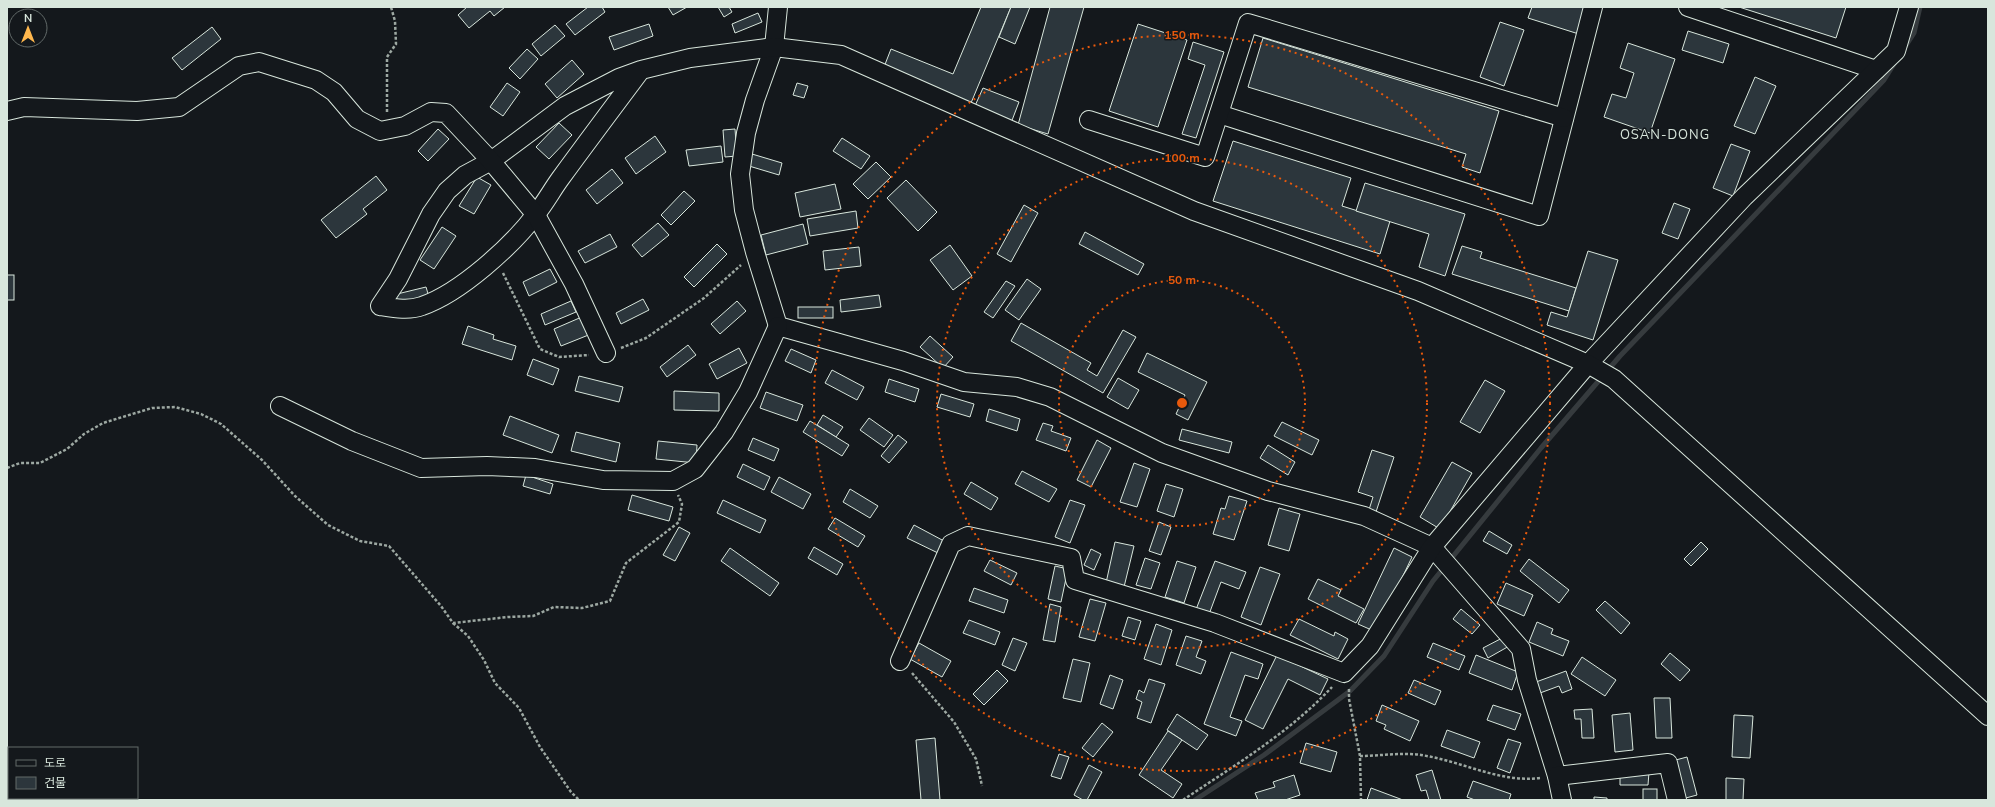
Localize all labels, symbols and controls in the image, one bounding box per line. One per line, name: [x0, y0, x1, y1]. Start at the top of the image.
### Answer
north arrow: [8, 8, 48, 48]
text: N: [24, 11, 32, 26]
text: 150 m: [1164, 27, 1200, 43]
district label: OSAN-DONG: [1620, 126, 1710, 144]
text: 100 m: [1164, 150, 1200, 166]
text: 50 m: [1168, 272, 1196, 288]
centre of rings: [1175, 396, 1189, 410]
legend: [8, 747, 138, 799]
text: 도로: [44, 755, 66, 771]
text: 건물: [44, 775, 66, 791]

